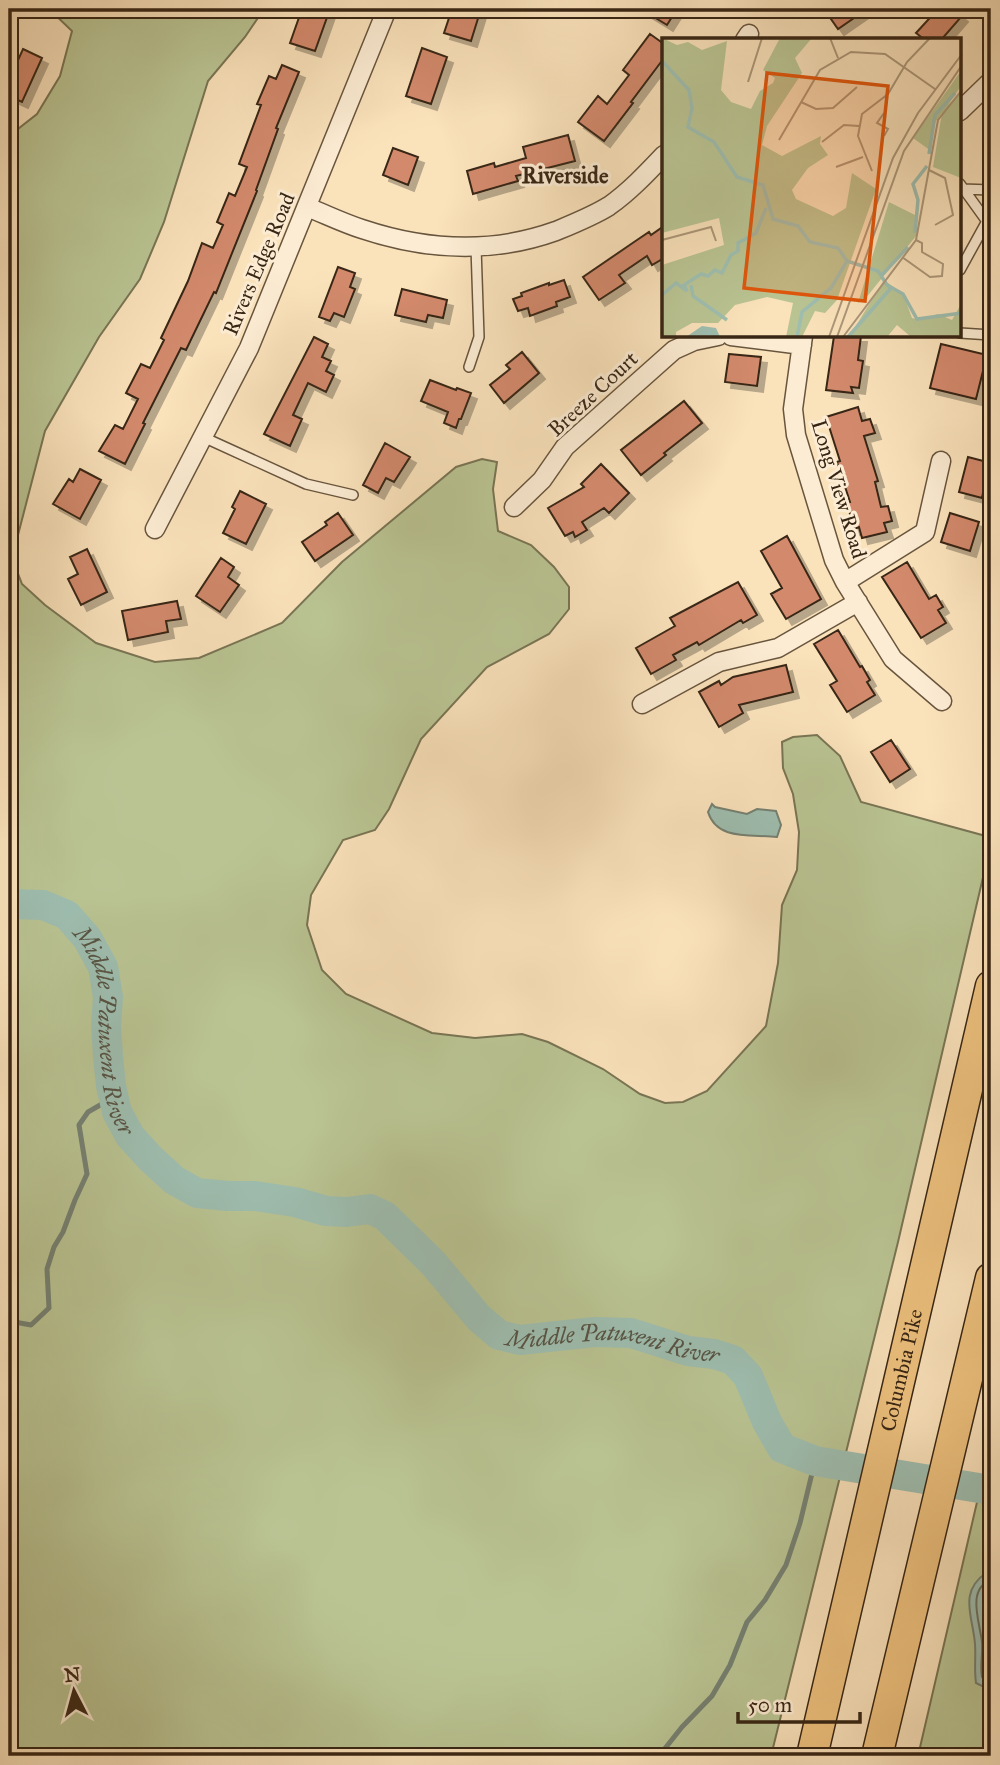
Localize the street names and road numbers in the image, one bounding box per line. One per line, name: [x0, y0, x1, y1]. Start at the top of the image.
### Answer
street label: Rivers Edge Road: [217, 188, 301, 339]
street label: Breeze Court: [543, 345, 644, 442]
street label: Long View Road: [806, 416, 873, 562]
street label: Columbia Pike: [875, 1306, 929, 1434]

